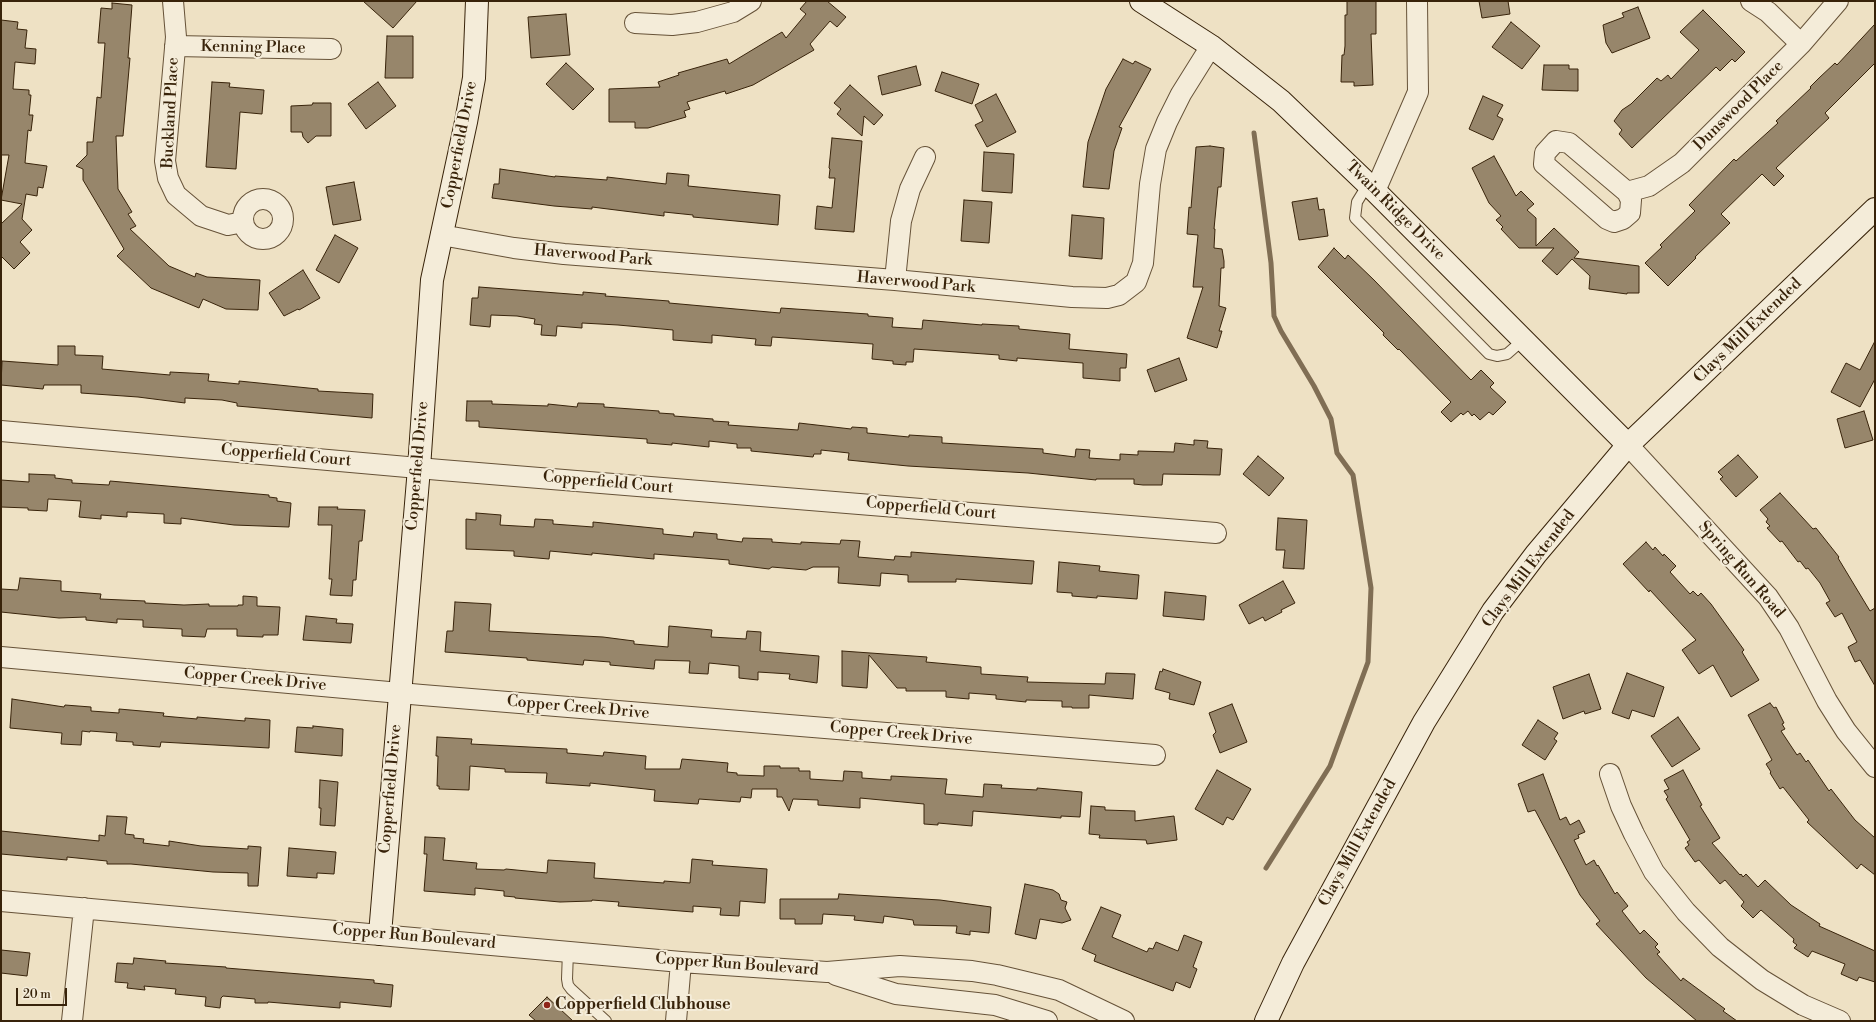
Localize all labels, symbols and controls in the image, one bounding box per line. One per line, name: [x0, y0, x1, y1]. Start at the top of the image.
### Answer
street label: Kenning Place: [200, 37, 306, 59]
street label: Buckland Place: [158, 57, 184, 169]
street label: Dunswood Place: [1690, 57, 1788, 155]
street label: Copperfield Drive: [438, 80, 482, 210]
street label: Twain Ridge Drive: [1341, 157, 1449, 265]
street label: Haverwood Park: [533, 241, 653, 271]
street label: Haverwood Park: [856, 268, 976, 298]
street label: Clays Mill Extended: [1690, 275, 1806, 387]
street label: Copperfield Drive: [403, 401, 433, 531]
street label: Copperfield Court: [220, 441, 352, 471]
street label: Copperfield Court: [542, 468, 674, 498]
street label: Copperfield Court: [865, 494, 997, 524]
street label: Clays Mill Extended: [1478, 506, 1580, 632]
street label: Spring Run Road: [1694, 518, 1788, 622]
street label: Copper Creek Drive: [183, 664, 327, 696]
street label: Copper Creek Drive: [506, 692, 650, 724]
street label: Copper Creek Drive: [829, 718, 973, 750]
street label: Copperfield Drive: [376, 724, 406, 854]
street label: Clays Mill Extended: [1315, 776, 1401, 910]
street label: Copper Run Boulevard: [332, 920, 496, 954]
street label: Copper Run Boulevard: [655, 950, 819, 980]
scale bar: [18, 980, 69, 1006]
text: 20 m: [23, 987, 51, 1002]
place label: Copperfield Clubhouse: [555, 995, 731, 1015]
marker: Copperfield Clubhouse: [542, 1000, 552, 1010]

